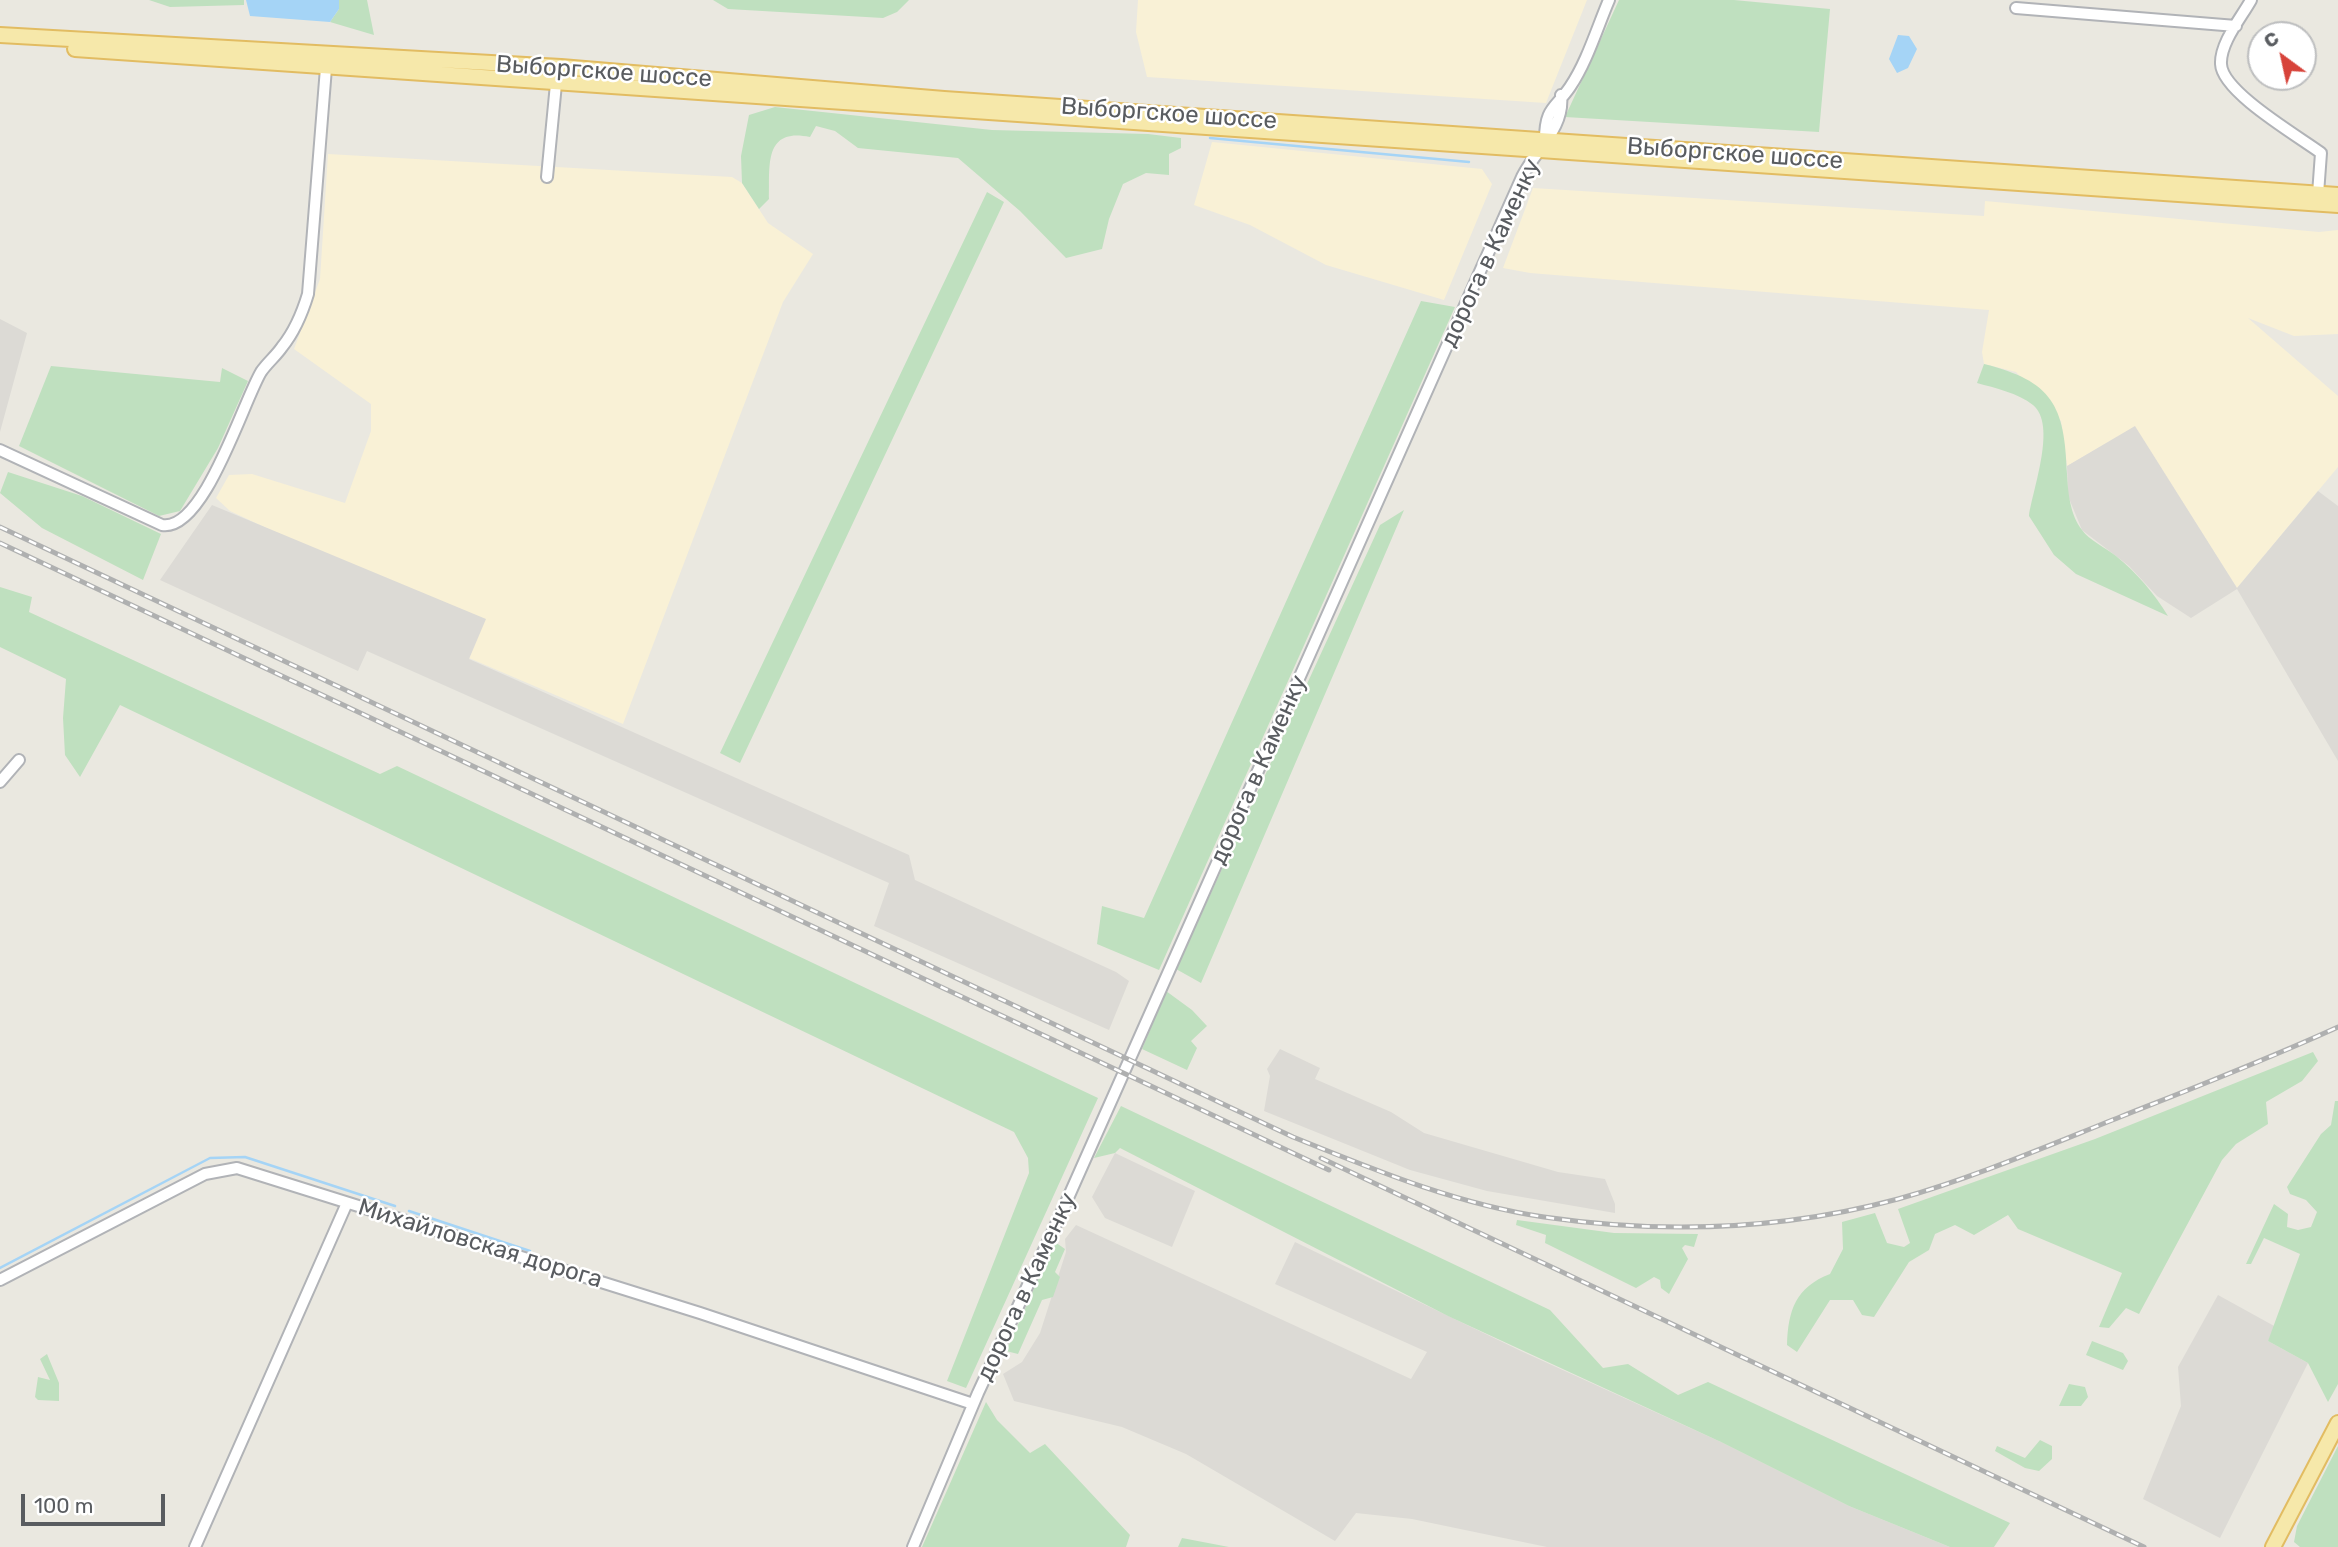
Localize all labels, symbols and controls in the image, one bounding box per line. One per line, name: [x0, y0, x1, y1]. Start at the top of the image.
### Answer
north arrow: [2247, 21, 2317, 91]
text: С: [2260, 26, 2283, 53]
street label: Выборгское шоссе: [495, 50, 713, 94]
street label: Выборгское шоссе: [1060, 92, 1278, 136]
street label: Выборгское шоссе: [1626, 132, 1844, 176]
street label: дорога в Каменку: [1435, 154, 1547, 352]
street label: дорога в Каменку: [1204, 671, 1314, 869]
street label: дорога в Каменку: [971, 1188, 1083, 1386]
street label: Михайловская дорога: [354, 1193, 606, 1295]
scale bar: [24, 1480, 168, 1524]
text: 100 m: [34, 1493, 93, 1518]

